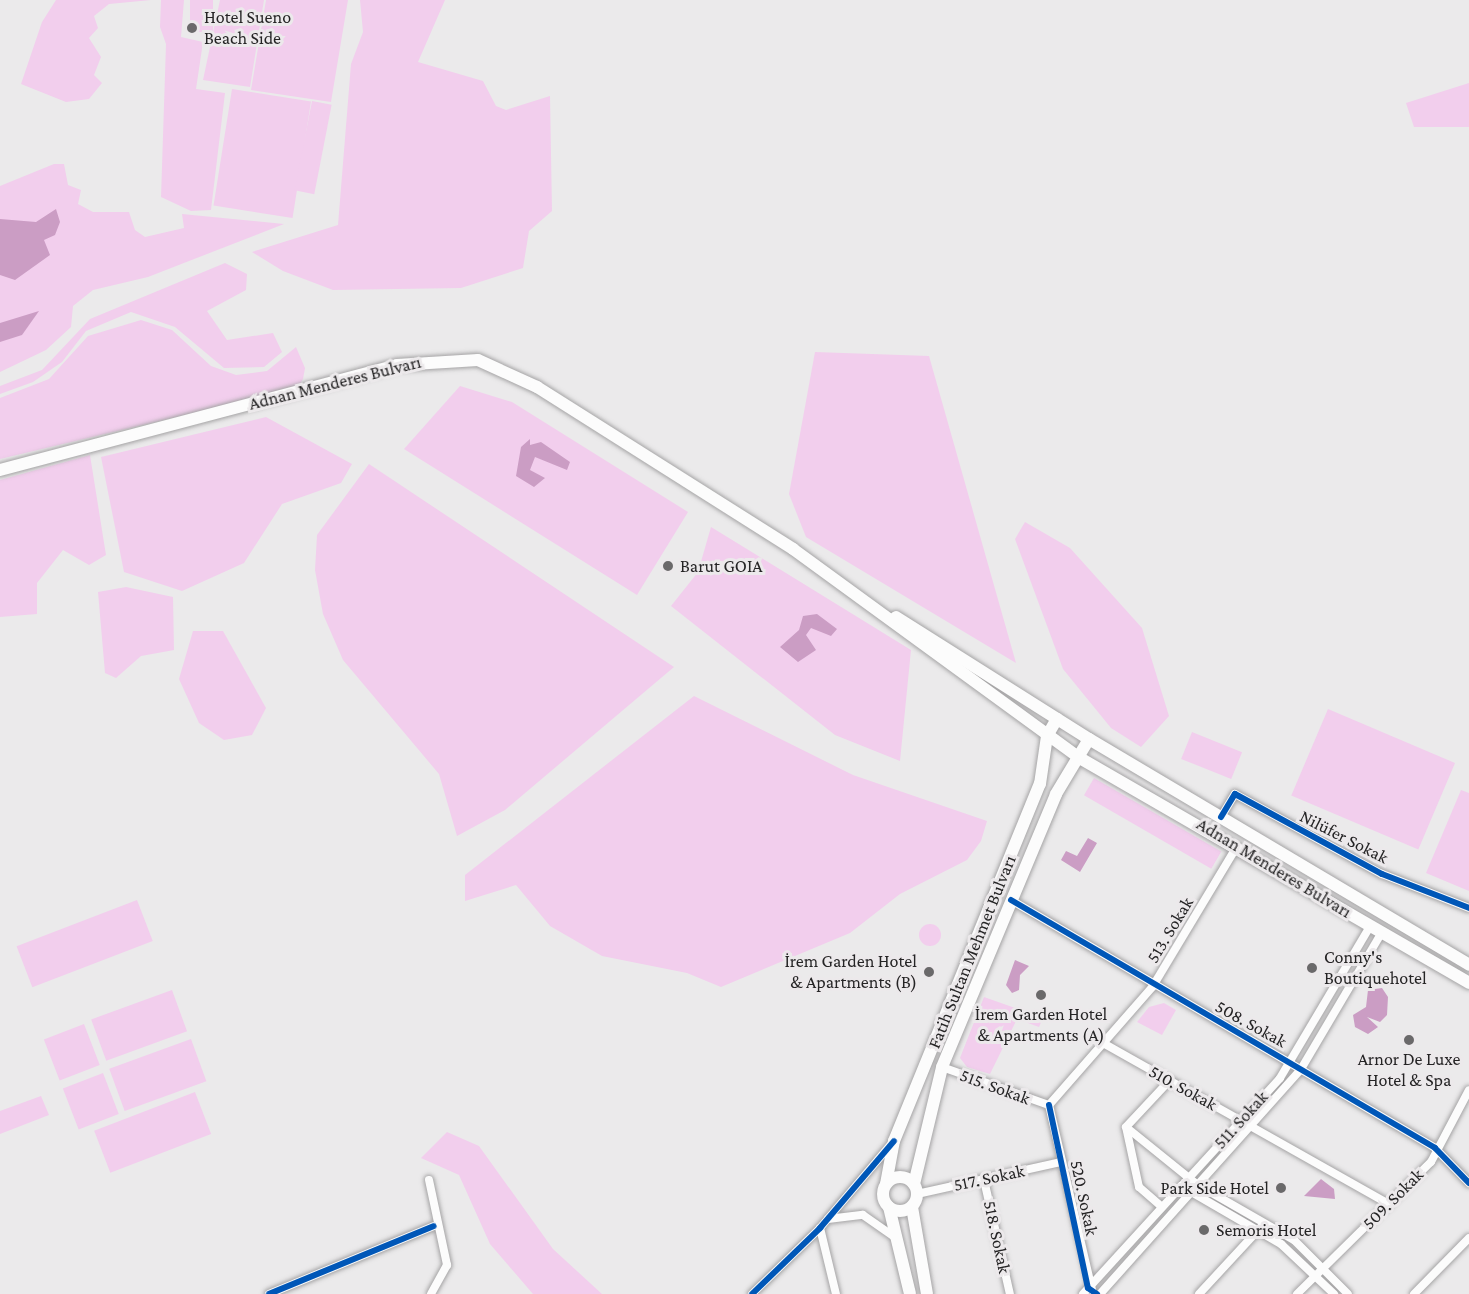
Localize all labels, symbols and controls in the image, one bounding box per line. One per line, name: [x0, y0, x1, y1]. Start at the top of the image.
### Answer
place label: Hotel Sueno Beach Side: [204, 7, 291, 50]
marker: Hotel Sueno Beach Side: [185, 21, 199, 35]
street label: Adnan Menderes Bulvarı: [247, 351, 423, 415]
place label: Barut GOIA: [680, 555, 763, 577]
marker: Barut GOIA: [661, 559, 675, 573]
street label: Nilüfer Sokak: [1296, 805, 1392, 869]
street label: Adnan Menderes Bulvarı: [1193, 813, 1355, 923]
street label: Fatih Sultan Mehmet Bulvarı: [923, 852, 1021, 1052]
street label: 513. Sokak: [1142, 893, 1198, 967]
place label: Conny's Boutiquehotel: [1324, 947, 1427, 990]
place label: İrem Garden Hotel & Apartments (B): [784, 951, 917, 994]
marker: Conny's Boutiquehotel: [1305, 961, 1319, 975]
marker: İrem Garden Hotel & Apartments (B): [922, 965, 936, 979]
marker: İrem Garden Hotel & Apartments (A): [1034, 988, 1048, 1002]
street label: 508. Sokak: [1211, 996, 1291, 1052]
place label: İrem Garden Hotel & Apartments (A): [975, 1004, 1107, 1046]
marker: Arnor De Luxe Hotel & Spa: [1402, 1033, 1416, 1047]
place label: Arnor De Luxe Hotel & Spa: [1358, 1049, 1460, 1092]
street label: 510. Sokak: [1145, 1061, 1221, 1115]
street label: 515. Sokak: [957, 1064, 1033, 1110]
street label: 511. Sokak: [1209, 1087, 1273, 1153]
street label: 520. Sokak: [1065, 1158, 1103, 1238]
street label: 517. Sokak: [951, 1160, 1027, 1196]
street label: 509. Sokak: [1358, 1164, 1428, 1234]
place label: Park Side Hotel: [1161, 1177, 1269, 1199]
marker: Park Side Hotel: [1274, 1181, 1288, 1195]
street label: 518. Sokak: [979, 1198, 1015, 1276]
place label: Semoris Hotel: [1216, 1219, 1316, 1241]
marker: Semoris Hotel: [1197, 1223, 1211, 1237]

